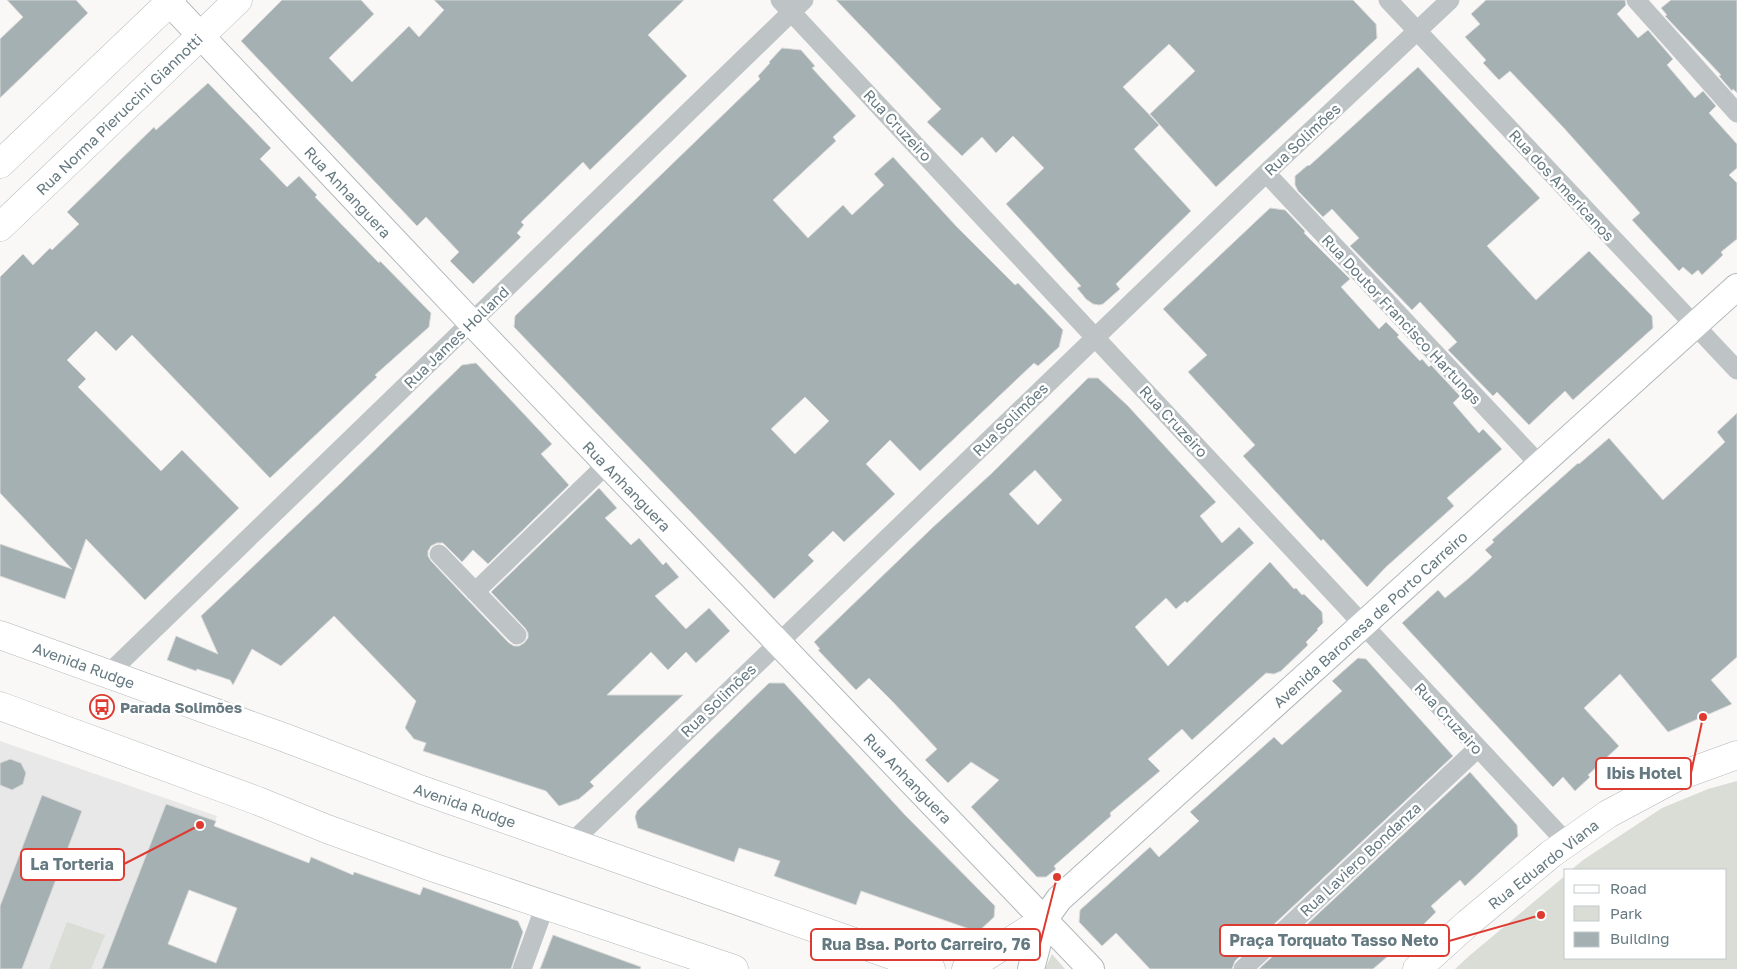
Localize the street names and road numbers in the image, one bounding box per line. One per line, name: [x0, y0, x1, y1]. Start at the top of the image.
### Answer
street label: Rua Norma Pieruccini Giannotti: [32, 30, 206, 198]
street label: Rua Cruzeiro: [860, 85, 936, 165]
street label: Rua Solimões: [1260, 99, 1344, 179]
street label: Rua dos Americanos: [1506, 126, 1618, 245]
street label: Rua Anhanguera: [301, 143, 395, 241]
street label: Rua Doutor Francisco Hartungs: [1319, 230, 1485, 408]
street label: Rua James Holland: [400, 282, 512, 392]
street label: Rua Solimões: [969, 379, 1051, 459]
street label: Rua Cruzeiro: [1136, 381, 1212, 461]
street label: Rua Anhanguera: [579, 437, 675, 535]
street label: Avenida Baronesa de Porto Carreiro: [1269, 527, 1471, 711]
street label: Avenida Rudge: [31, 638, 138, 692]
street label: Rua Solimões: [677, 660, 759, 740]
street label: Rua Cruzeiro: [1411, 678, 1487, 758]
street label: Rua Anhanguera: [860, 729, 956, 827]
street label: Avenida Rudge: [412, 779, 519, 831]
street label: Rua Laviero Bondanza: [1296, 798, 1424, 920]
street label: Rua Eduardo Viana: [1484, 815, 1602, 913]

